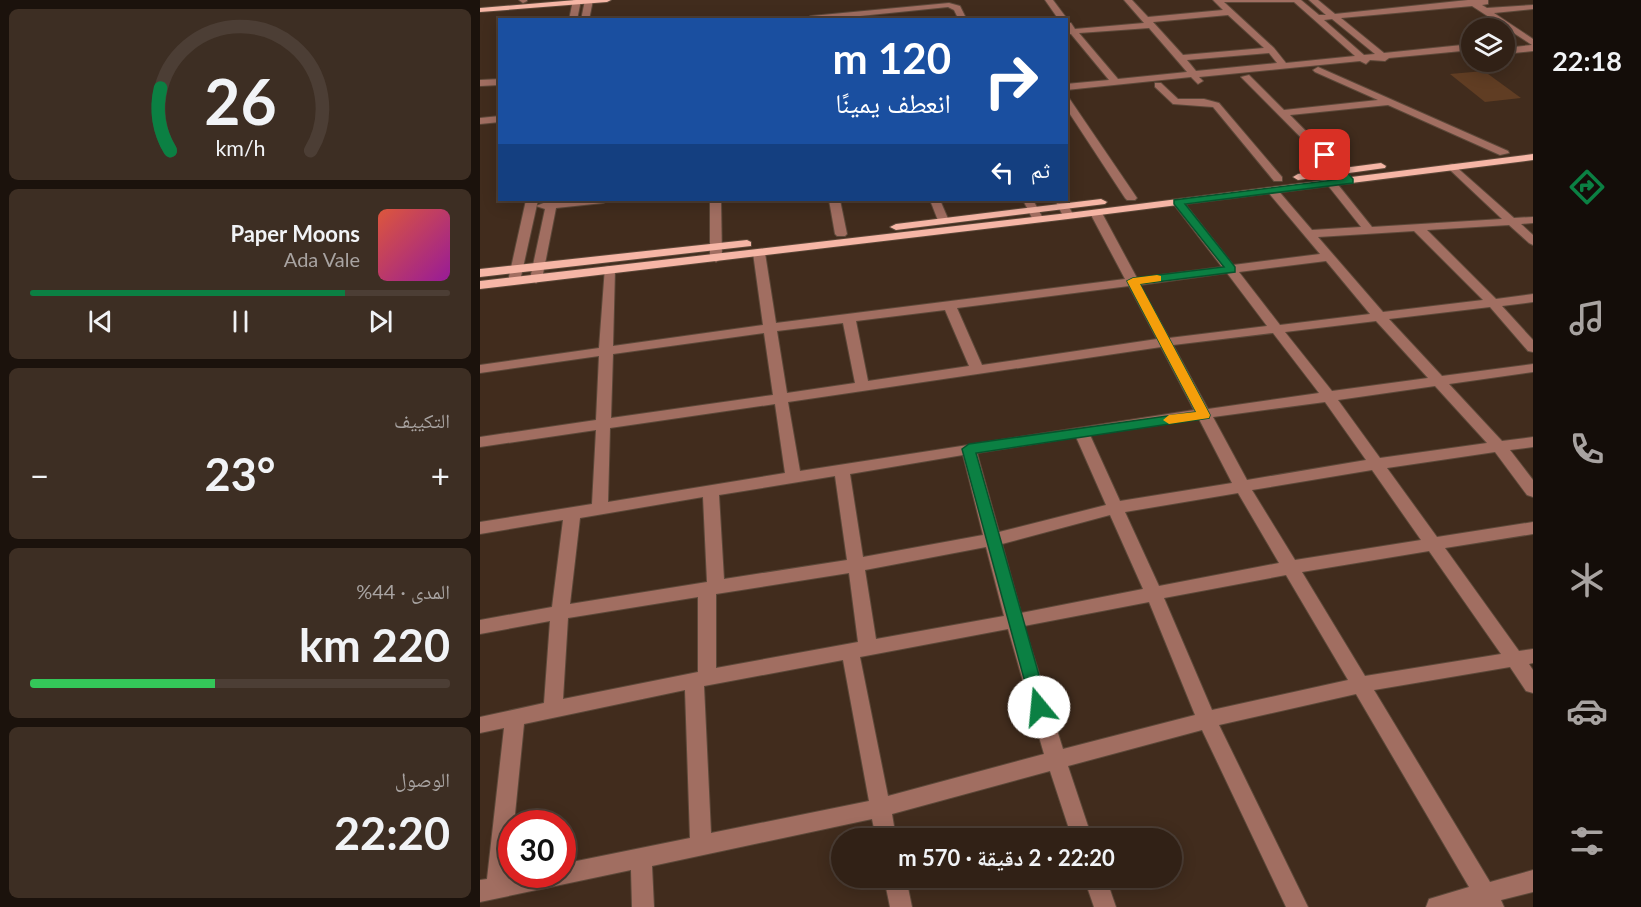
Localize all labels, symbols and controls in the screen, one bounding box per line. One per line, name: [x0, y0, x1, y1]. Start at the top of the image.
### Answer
map controls: [1461, 18, 1515, 72]
button: layers: [1461, 18, 1515, 72]
text: 120 m: [833, 33, 951, 83]
icon: right: [972, 42, 1050, 120]
text: 22:18: [1552, 44, 1622, 77]
text: 26: [204, 63, 276, 138]
text: انعطف يمينًا: [835, 86, 951, 119]
pin: [1299, 129, 1350, 180]
text: km/h: [215, 136, 265, 162]
icon: arrive: [1308, 138, 1341, 171]
icon: left: [986, 156, 1019, 189]
text: ثم: [1031, 156, 1050, 183]
icon: directions: [1566, 166, 1608, 208]
text: Paper Moons: [230, 220, 360, 247]
text: Ada Vale: [284, 247, 360, 271]
icon: music: [1566, 297, 1608, 339]
icon: previous: [84, 305, 117, 338]
icon: pause: [224, 305, 257, 338]
icon: next: [364, 305, 397, 338]
text: التكييف: [394, 408, 450, 432]
icon: phone: [1566, 428, 1608, 470]
text: 23°: [205, 447, 275, 501]
text: −: [30, 455, 49, 495]
text: +: [431, 455, 450, 495]
icon: climate: [1566, 559, 1608, 601]
text: المدى · 44%: [356, 579, 450, 603]
text: 220 km: [299, 618, 450, 672]
position arrow: [1007, 675, 1071, 739]
icon: car: [1566, 690, 1608, 732]
text: الوصول: [395, 767, 450, 791]
text: 22:20: [334, 806, 450, 860]
speed limit sign: 30: [498, 810, 576, 888]
icon: filters: [1566, 820, 1608, 862]
text: 22:20 · 2 دقيقة · 570 m: [898, 844, 1115, 871]

